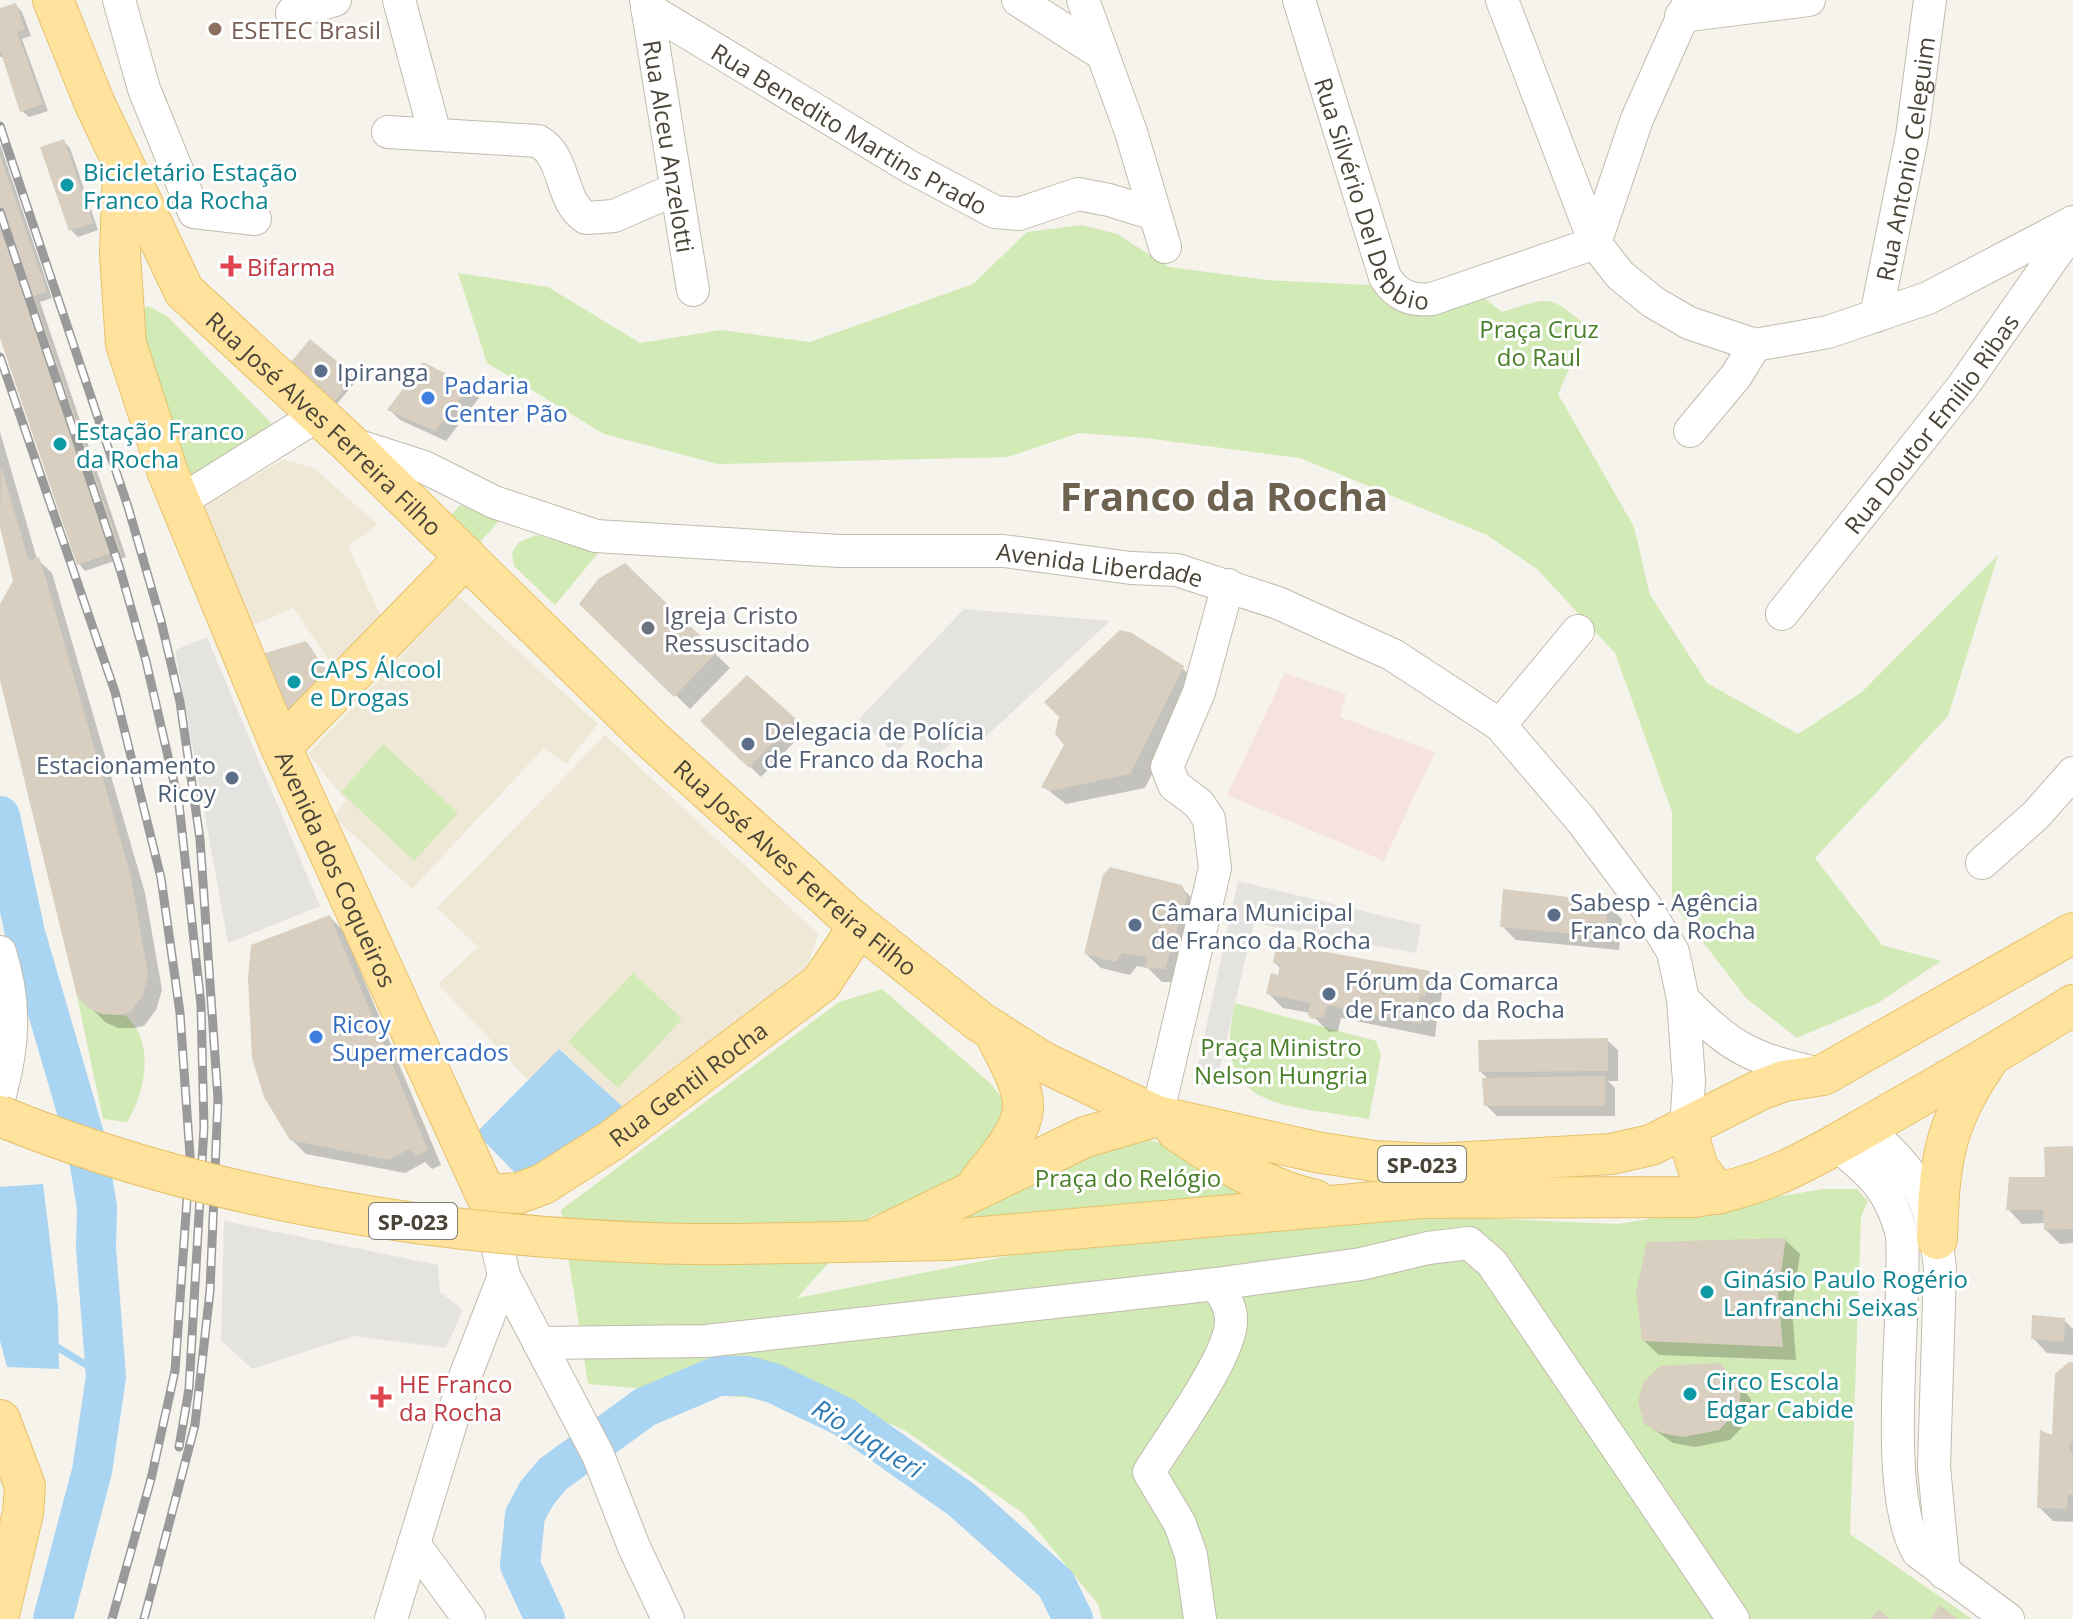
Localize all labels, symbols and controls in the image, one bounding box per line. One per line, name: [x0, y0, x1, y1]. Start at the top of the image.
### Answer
place label: ESETEC Brasil: [231, 13, 381, 46]
marker: ESETEC Brasil: [206, 20, 224, 38]
street label: Rua Antonio Celeguim: [1867, 34, 1942, 284]
street label: Rua Benedito Martins Prado: [706, 35, 994, 222]
street label: Rua Alceu Anzelotti: [636, 38, 703, 255]
street label: Rua Silvério Del Debbio: [1307, 73, 1429, 316]
place label: Bicicletário Estação Franco da Rocha: [83, 155, 298, 216]
marker: Bicicletário Estação Franco da Rocha: [58, 176, 76, 194]
place label: Bifarma: [247, 250, 335, 283]
marker: Bifarma: [222, 257, 240, 275]
street label: Rua José Alves Ferreira Filho: [199, 303, 450, 542]
street label: Rua Doutor Emilio Ribas: [1836, 306, 2026, 540]
park label: Praça Cruz do Raul: [1479, 312, 1599, 373]
place label: Ipiranga: [337, 355, 429, 388]
marker: Ipiranga: [312, 362, 330, 380]
place label: Padaria Center Pão: [444, 368, 568, 429]
marker: Padaria Center Pão: [419, 389, 437, 407]
place label: Estação Franco da Rocha: [76, 414, 244, 475]
marker: Estação Franco da Rocha: [51, 435, 69, 453]
district label: Franco da Rocha: [1060, 468, 1388, 523]
street label: Avenida Liberdade: [995, 534, 1208, 594]
place label: Igreja Cristo Ressuscitado: [664, 598, 810, 659]
marker: Igreja Cristo Ressuscitado: [639, 619, 657, 637]
place label: CAPS Álcool e Drogas: [310, 652, 442, 713]
marker: CAPS Álcool e Drogas: [285, 673, 303, 691]
place label: Delegacia de Polícia de Franco da Rocha: [764, 714, 984, 775]
marker: Delegacia de Polícia de Franco da Rocha: [739, 735, 757, 753]
street label: Avenida dos Coqueiros: [268, 745, 405, 992]
place label: Estacionamento Ricoy: [36, 748, 217, 809]
street label: Rua José Alves Ferreira Filho: [667, 751, 925, 983]
marker: Estacionamento Ricoy: [223, 769, 241, 787]
place label: Sabesp - Agência Franco da Rocha: [1570, 885, 1758, 946]
place label: Câmara Municipal de Franco da Rocha: [1151, 895, 1371, 956]
marker: Sabesp - Agência Franco da Rocha: [1545, 906, 1563, 924]
marker: Câmara Municipal de Franco da Rocha: [1126, 916, 1144, 934]
place label: Fórum da Comarca de Franco da Rocha: [1345, 964, 1565, 1025]
marker: Fórum da Comarca de Franco da Rocha: [1320, 985, 1338, 1003]
place label: Ricoy Supermercados: [332, 1007, 509, 1068]
street label: Rua Gentil Rocha: [602, 1013, 774, 1154]
marker: Ricoy Supermercados: [307, 1028, 325, 1046]
park label: Praça Ministro Nelson Hungria: [1194, 1030, 1368, 1091]
road number: SP-023: [1378, 1146, 1466, 1182]
park label: Praça do Relógio: [1035, 1161, 1221, 1194]
road number: SP-023: [369, 1203, 457, 1239]
place label: Ginásio Paulo Rogério Lanfranchi Seixas: [1723, 1262, 1968, 1323]
marker: Ginásio Paulo Rogério Lanfranchi Seixas: [1698, 1283, 1716, 1301]
place label: Circo Escola Edgar Cabide: [1706, 1364, 1854, 1425]
place label: HE Franco da Rocha: [399, 1367, 512, 1428]
marker: Circo Escola Edgar Cabide: [1681, 1385, 1699, 1403]
marker: HE Franco da Rocha: [370, 1386, 392, 1408]
water label: Rio Juqueri: [806, 1390, 931, 1486]

